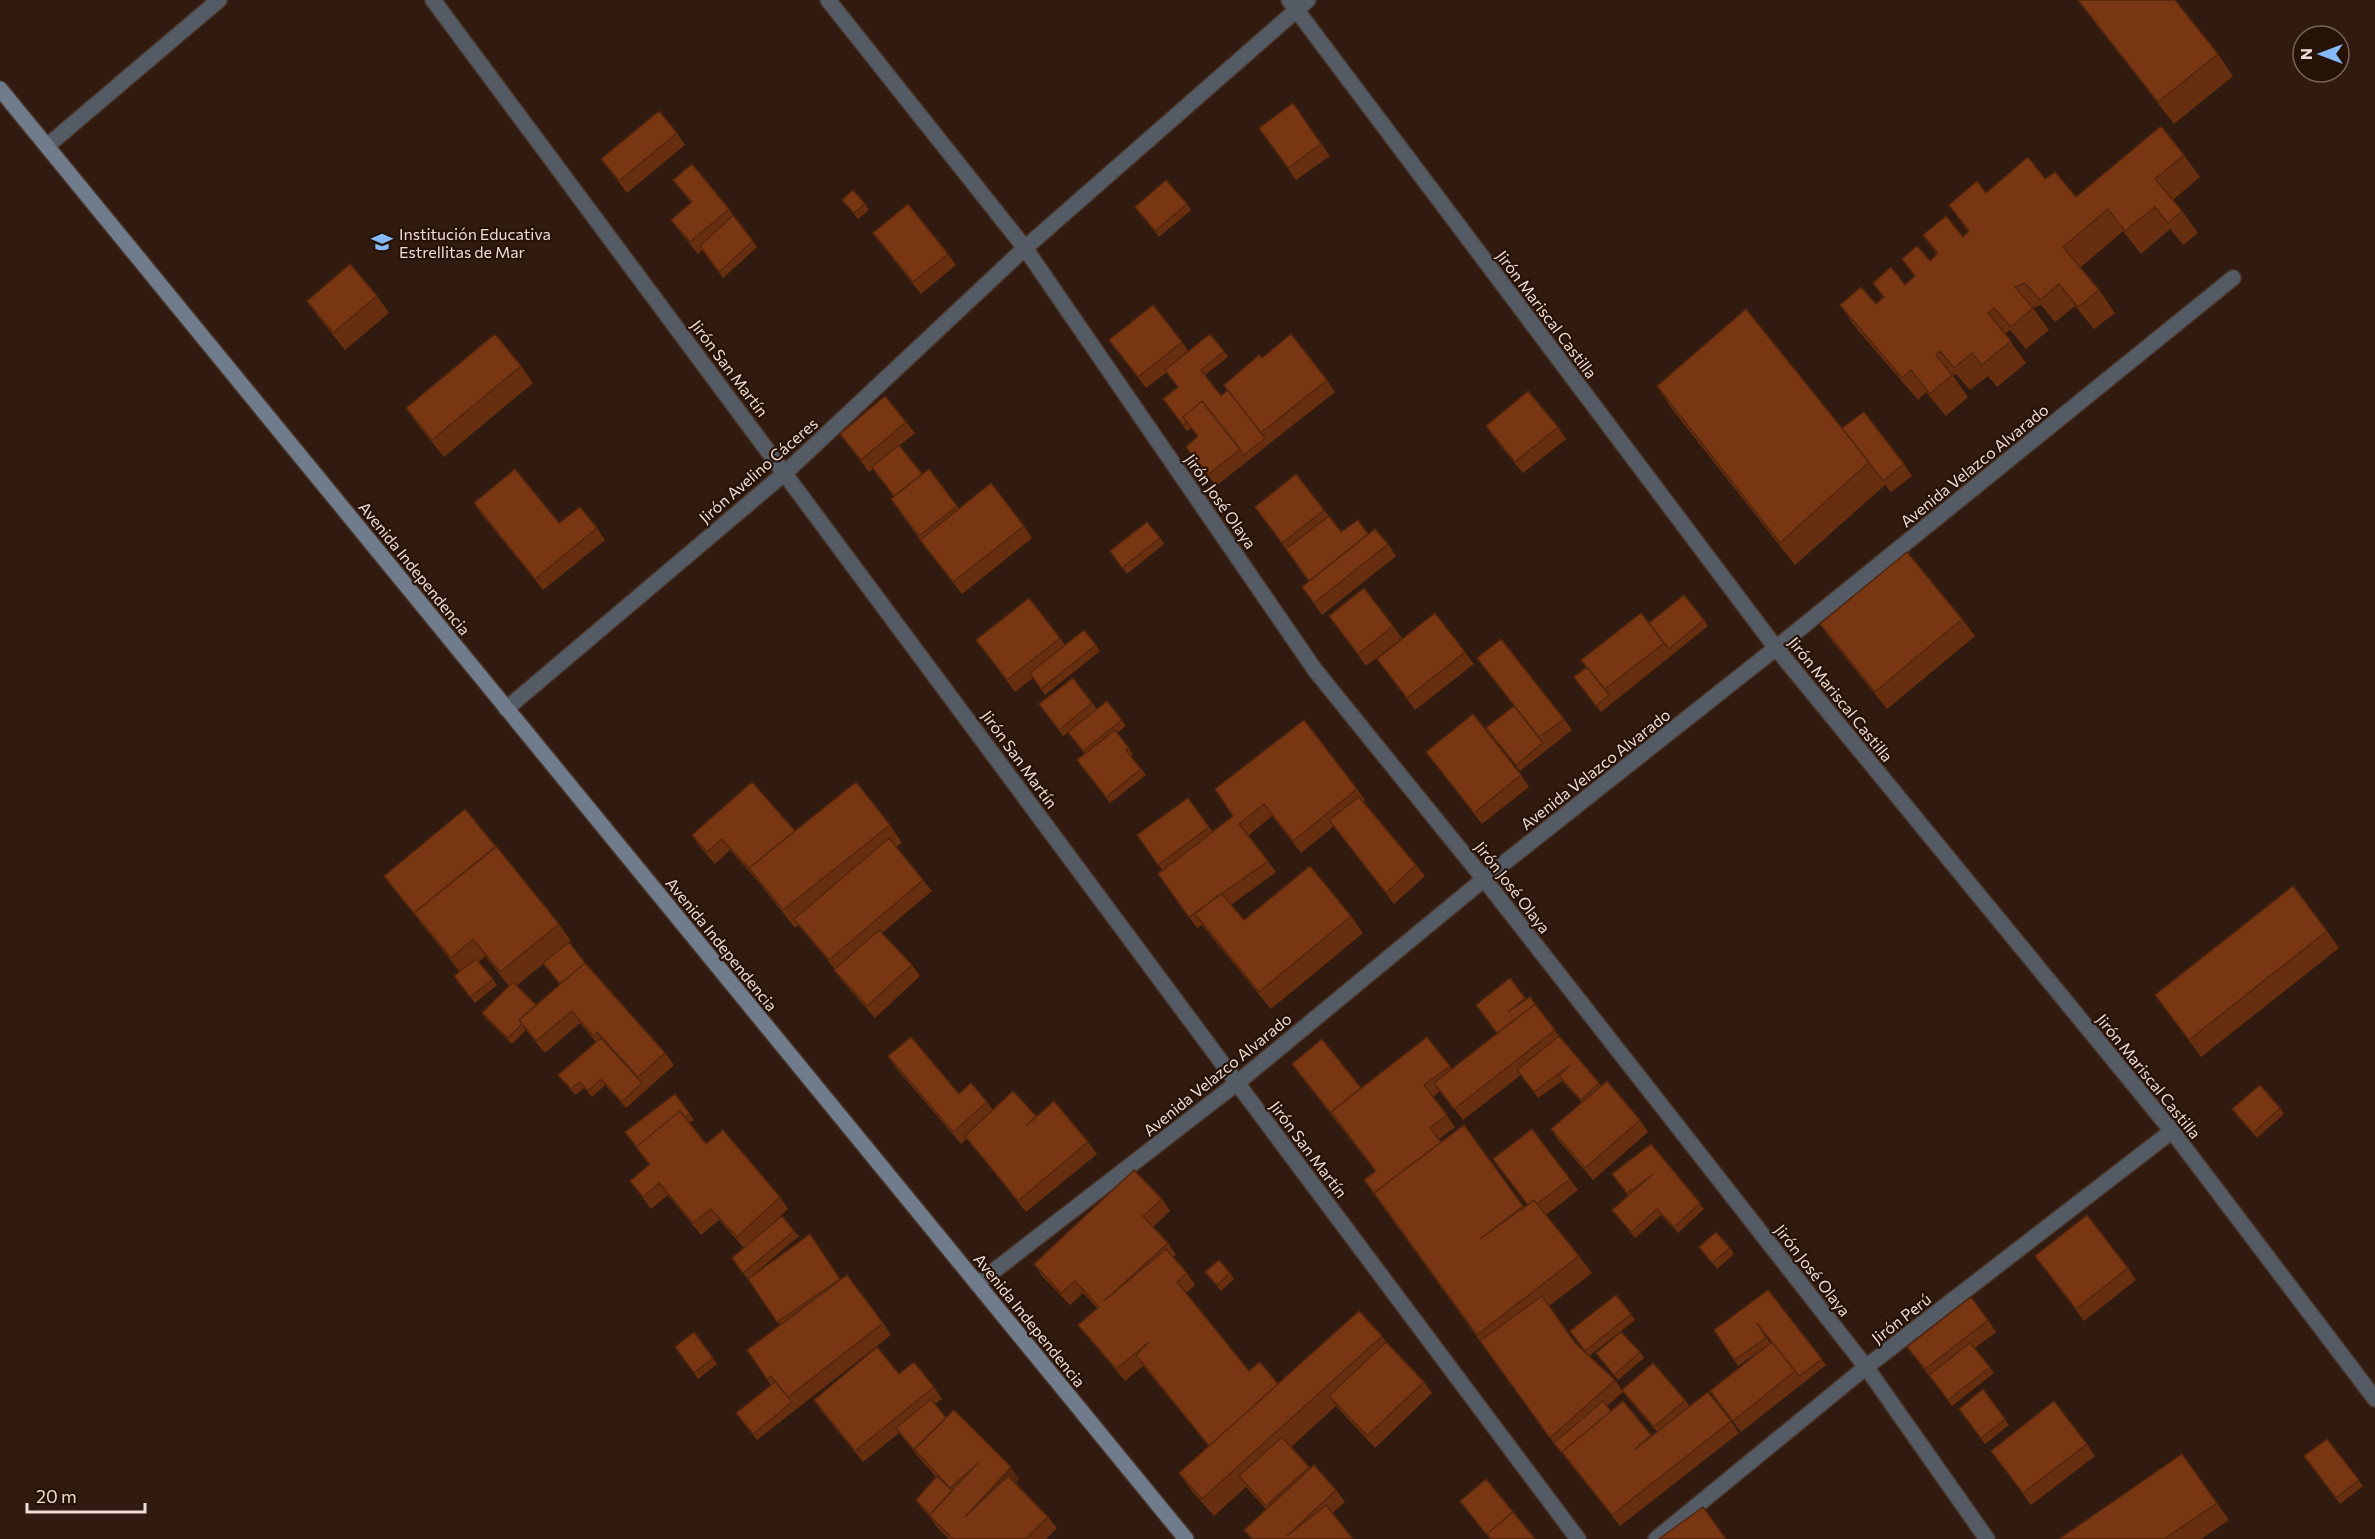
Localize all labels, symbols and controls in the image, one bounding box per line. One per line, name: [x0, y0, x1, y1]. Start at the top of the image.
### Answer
north arrow: [2291, 24, 2351, 84]
text: N: [2296, 48, 2315, 60]
place label: Institución Educativa Estrellitas de Mar: [399, 224, 551, 261]
school or university icon: Institución Educativa Estrellitas de Mar: [370, 230, 394, 254]
street label: Jirón Mariscal Castilla: [1493, 246, 1601, 382]
street label: Jirón San Martín: [687, 316, 773, 420]
street label: Avenida Velazco Alvarado: [1896, 399, 2052, 531]
street label: Jirón Avelino Cáceres: [695, 413, 821, 527]
street label: Jirón José Olaya: [1181, 450, 1261, 552]
street label: Avenida Independencia: [355, 497, 475, 639]
street label: Jirón Mariscal Castilla: [1785, 633, 1897, 765]
street label: Avenida Velazco Alvarado: [1516, 705, 1674, 833]
street label: Jirón San Martín: [978, 706, 1062, 812]
street label: Jirón José Olaya: [1471, 837, 1555, 937]
street label: Avenida Independencia: [662, 873, 782, 1015]
street label: Avenida Velazco Alvarado: [1139, 1008, 1295, 1140]
street label: Jirón Mariscal Castilla: [2093, 1010, 2205, 1142]
street label: Jirón San Martín: [1266, 1097, 1352, 1201]
street label: Jirón José Olaya: [1771, 1220, 1855, 1320]
street label: Avenida Independencia: [970, 1249, 1090, 1391]
street label: Jirón Perú: [1867, 1289, 1935, 1347]
scale bar: [27, 1476, 146, 1514]
text: 20 m: [36, 1485, 77, 1507]

